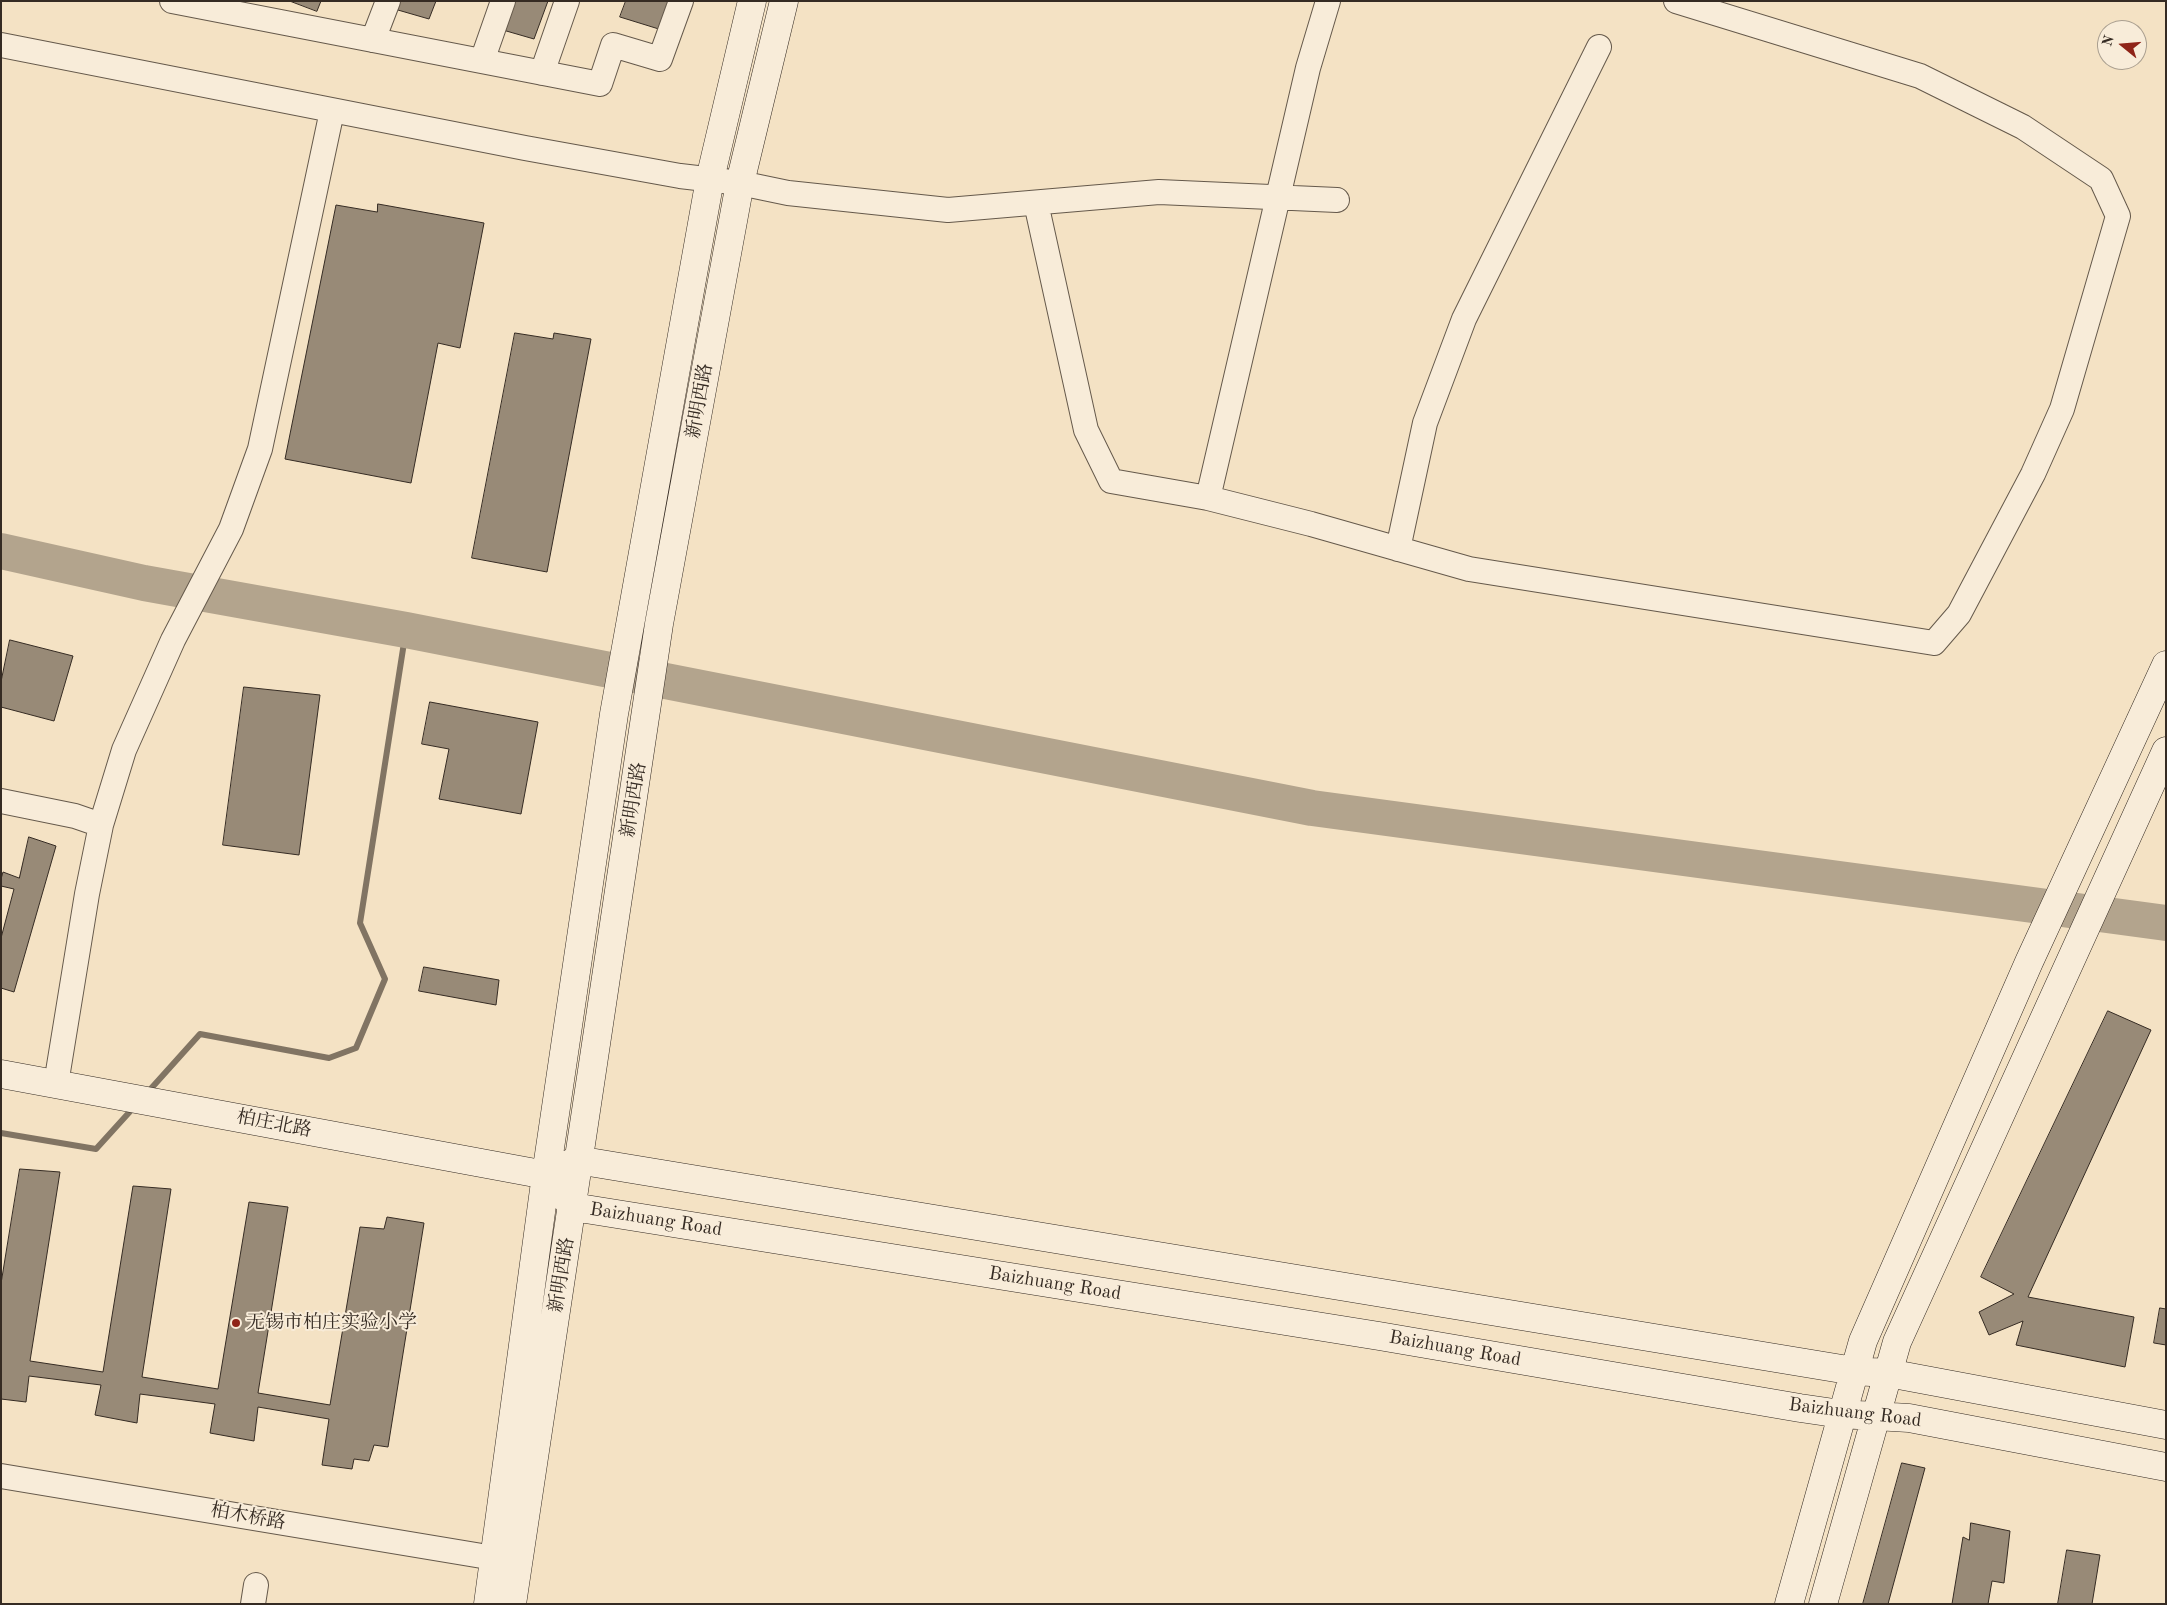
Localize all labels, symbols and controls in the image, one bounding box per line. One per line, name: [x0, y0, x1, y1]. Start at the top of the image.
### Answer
north arrow: [2097, 20, 2147, 70]
text: N: [2100, 34, 2117, 48]
street label: 新明西路: [682, 362, 718, 440]
street label: 新明西路: [617, 761, 651, 839]
street label: 柏庄北路: [235, 1106, 313, 1142]
street label: Baizhuang Road: [588, 1198, 724, 1242]
street label: 新明西路: [545, 1236, 579, 1314]
street label: Baizhuang Road: [987, 1262, 1123, 1306]
place label: 无锡市柏庄实验小学: [246, 1312, 417, 1334]
marker: 无锡市柏庄实验小学: [230, 1317, 242, 1329]
street label: Baizhuang Road: [1387, 1326, 1523, 1372]
street label: Baizhuang Road: [1787, 1394, 1923, 1432]
street label: 柏木桥路: [209, 1499, 287, 1535]

